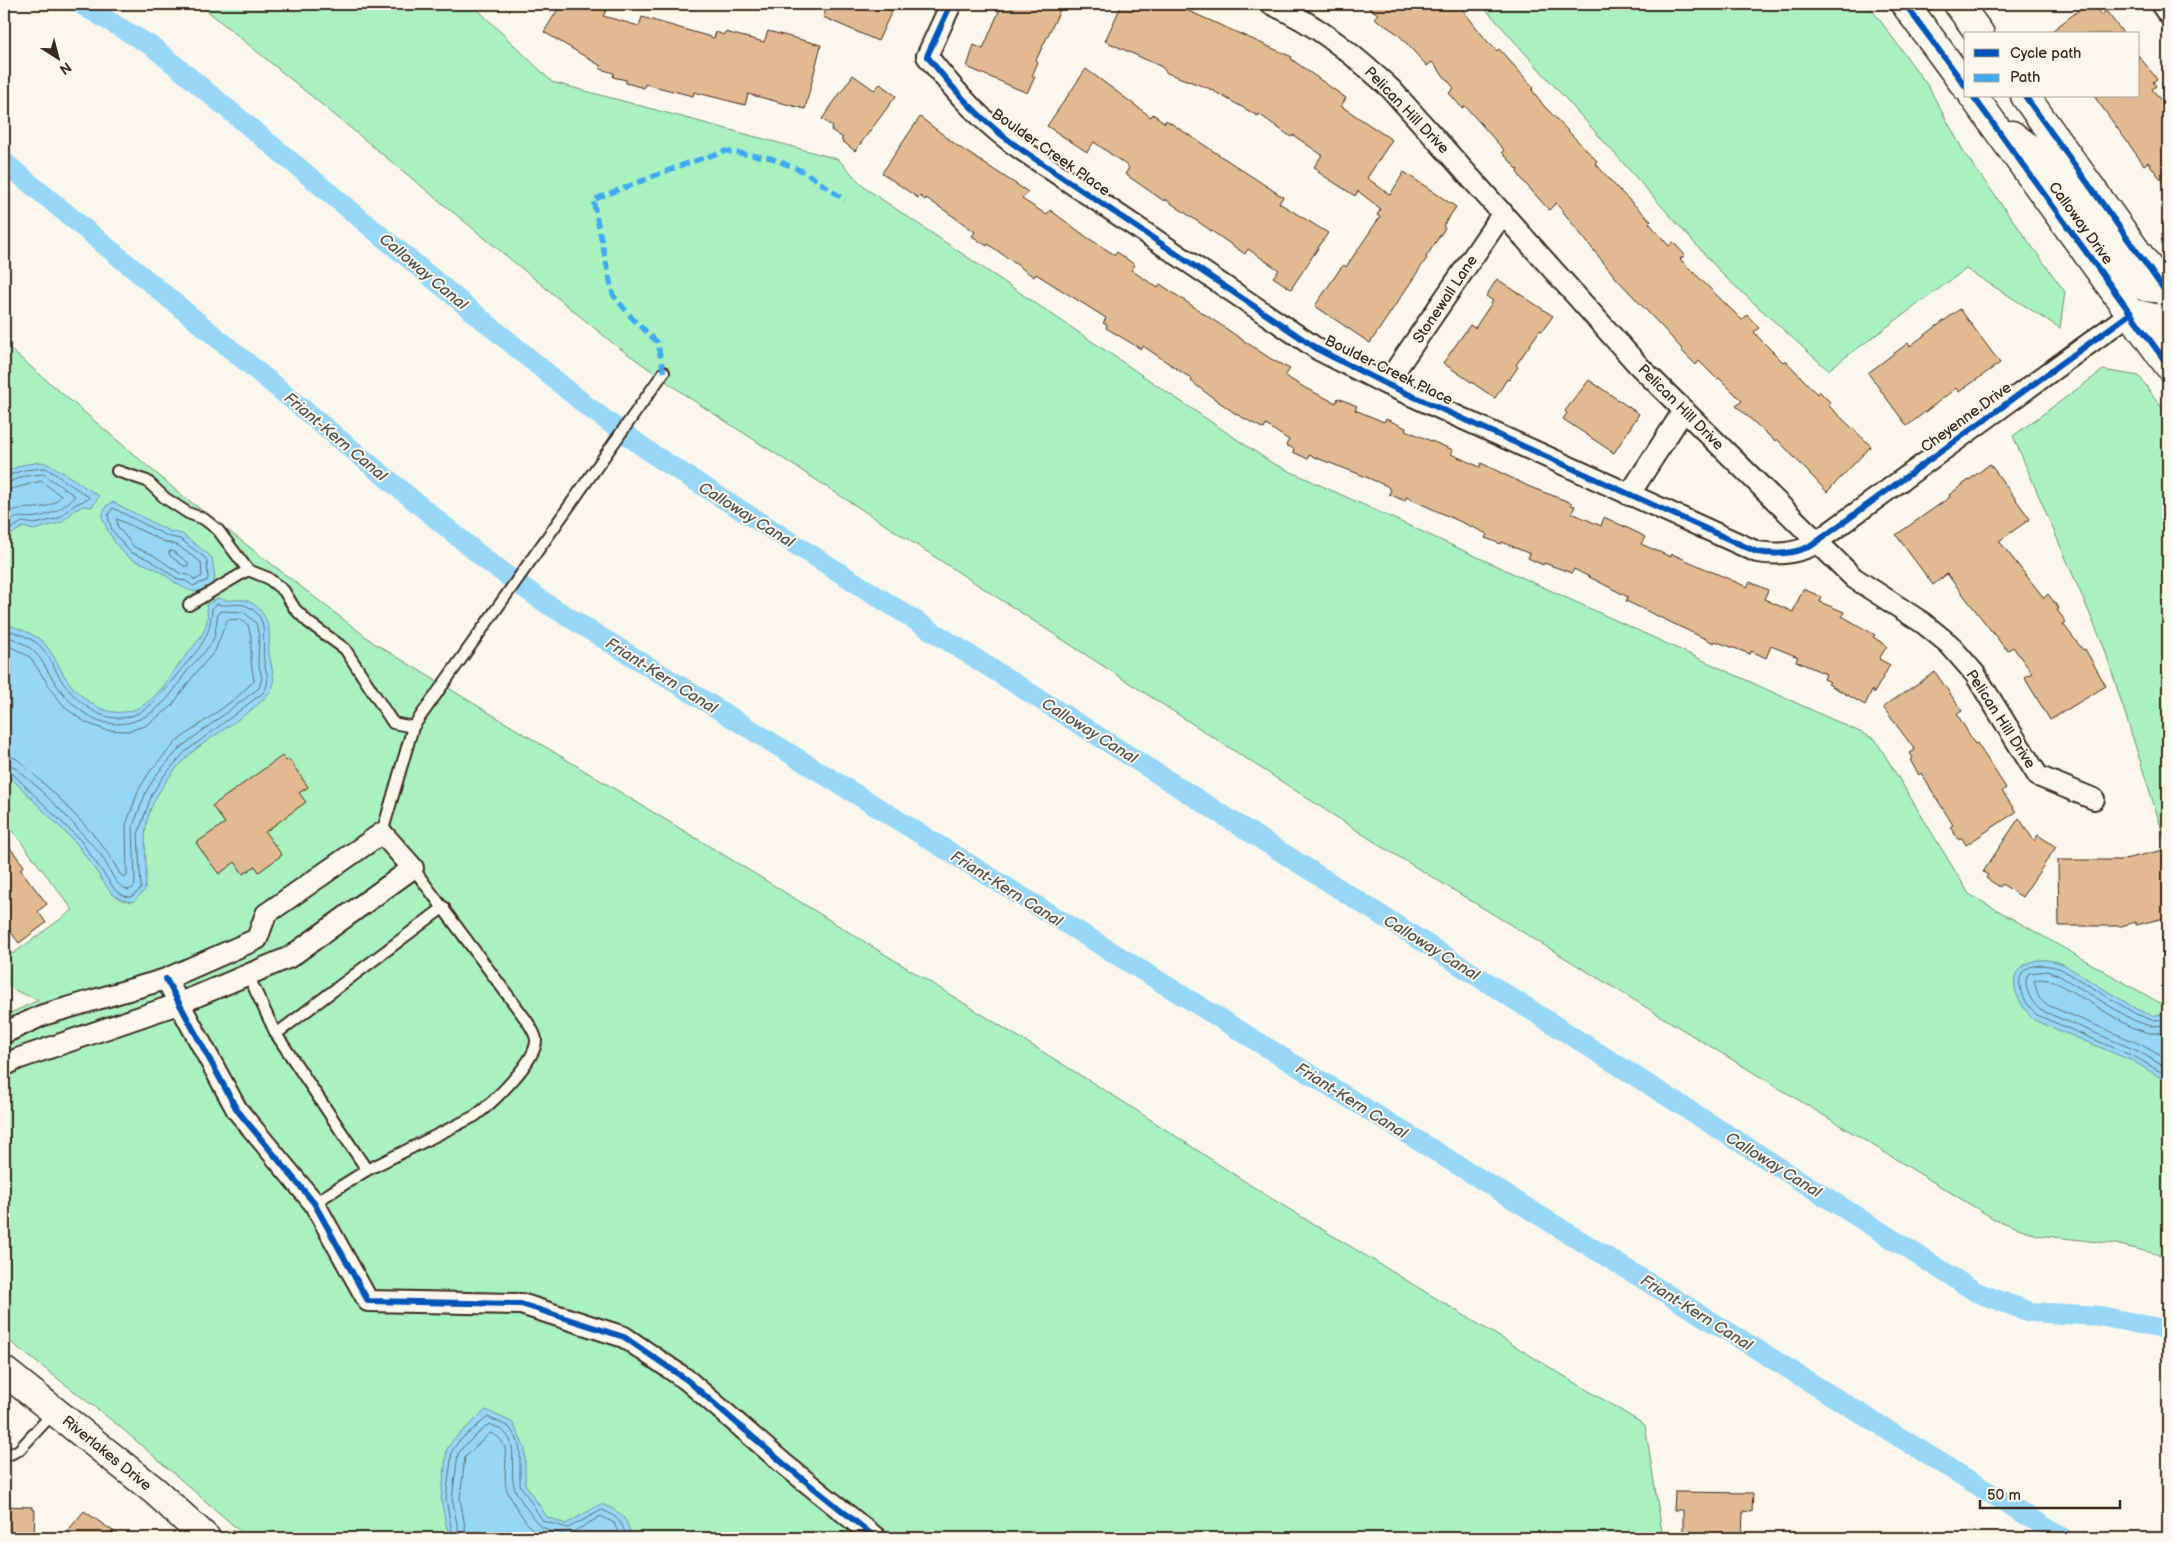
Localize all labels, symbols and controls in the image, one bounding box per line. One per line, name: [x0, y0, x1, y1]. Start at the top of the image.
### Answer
north arrow: [32, 32, 82, 82]
legend: [1964, 32, 2140, 98]
text: Cycle path: [2010, 44, 2081, 63]
text: N: [56, 58, 75, 78]
street label: Pelican Hill Drive: [1360, 63, 1453, 158]
text: Path: [2010, 68, 2040, 87]
street label: Boulder Creek Place: [988, 104, 1114, 200]
street label: Calloway Drive: [2044, 178, 2117, 268]
water label: Calloway Canal: [375, 230, 472, 315]
street label: Stonewall Lane: [1409, 251, 1482, 347]
street label: Boulder Creek Place: [1322, 331, 1456, 410]
street label: Pelican Hill Drive: [1634, 360, 1728, 454]
street label: Cheyenne Drive: [1917, 378, 2015, 457]
water label: Friant-Kern Canal: [280, 389, 391, 486]
water label: Calloway Canal: [695, 478, 799, 553]
water label: Friant-Kern Canal: [602, 634, 722, 719]
street label: Pelican Hill Drive: [1962, 666, 2040, 772]
water label: Calloway Canal: [1038, 694, 1142, 769]
water label: Friant-Kern Canal: [947, 847, 1067, 932]
water label: Calloway Canal: [1380, 911, 1484, 986]
water label: Friant-Kern Canal: [1292, 1059, 1412, 1144]
water label: Calloway Canal: [1722, 1128, 1826, 1203]
water label: Friant-Kern Canal: [1637, 1271, 1757, 1356]
street label: Riverlakes Drive: [58, 1412, 155, 1495]
scale bar: [1980, 1477, 2120, 1509]
text: 50 m: [1987, 1486, 2021, 1505]

